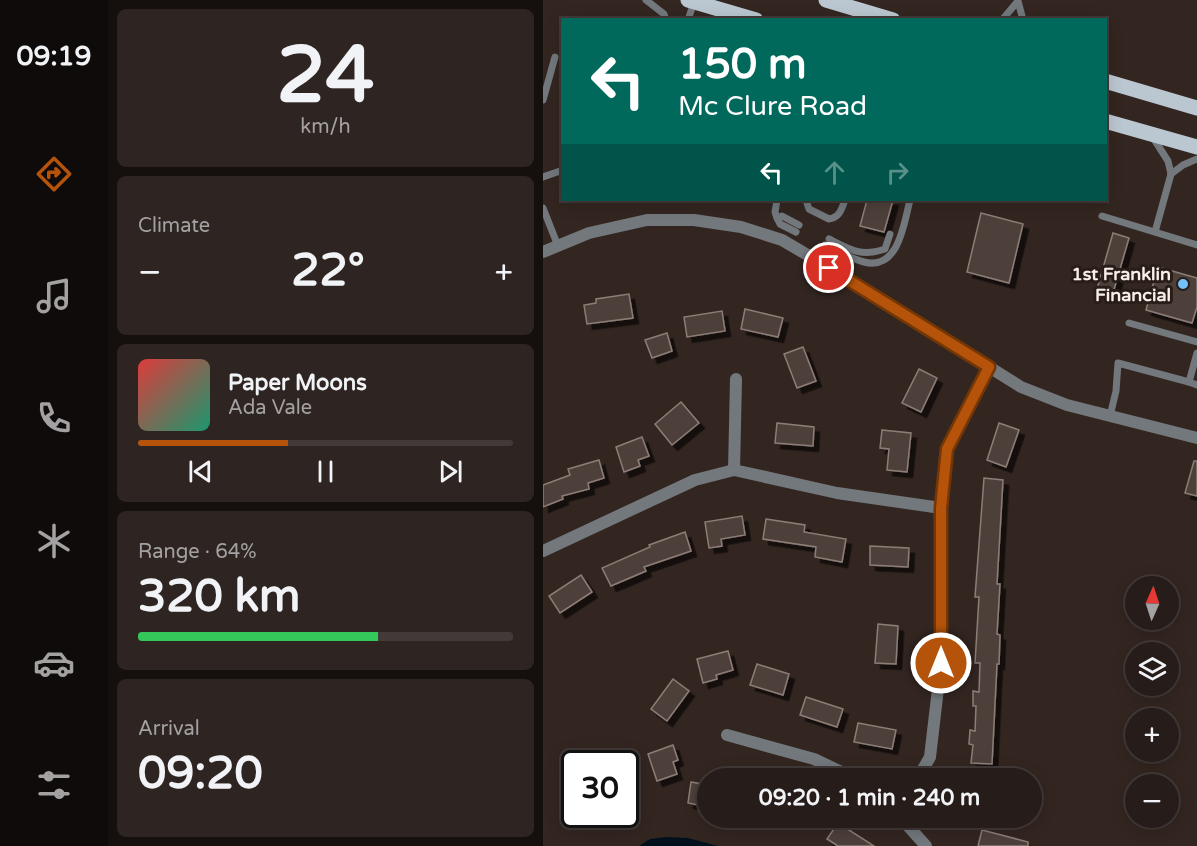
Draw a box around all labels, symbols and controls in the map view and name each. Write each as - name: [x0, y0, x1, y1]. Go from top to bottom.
- text: 24: [277, 29, 374, 123]
- text: 150 m: [678, 39, 807, 90]
- text: 09:19: [17, 40, 91, 73]
- icon: left: [579, 42, 657, 120]
- text: Mc Clure Road: [678, 90, 867, 123]
- text: km/h: [300, 115, 351, 139]
- icon: directions: [33, 153, 75, 195]
- icon: left: [755, 156, 788, 189]
- icon: ahead: [818, 156, 851, 189]
- icon: right: [881, 156, 914, 189]
- text: Climate: [138, 214, 210, 238]
- pin: [803, 242, 854, 293]
- text: 22°: [291, 244, 365, 298]
- icon: arrive: [812, 251, 845, 284]
- text: −: [138, 253, 162, 292]
- text: +: [494, 253, 513, 292]
- place label: 1st Franklin Financial: [1071, 263, 1171, 306]
- icon: music: [33, 275, 75, 317]
- marker: 1st Franklin Financial: [1176, 277, 1190, 291]
- text: Paper Moons: [228, 370, 367, 396]
- text: Ada Vale: [228, 396, 312, 420]
- icon: phone: [33, 397, 75, 439]
- icon: previous: [184, 455, 217, 488]
- icon: pause: [309, 455, 342, 488]
- icon: next: [434, 455, 467, 488]
- icon: climate: [33, 520, 75, 562]
- text: Range · 64%: [138, 540, 257, 564]
- text: 320 km: [138, 570, 300, 624]
- north arrow: [1125, 576, 1179, 630]
- map controls: [1125, 576, 1179, 828]
- position arrow: [909, 631, 973, 695]
- icon: car: [33, 642, 75, 684]
- button: layers: [1125, 642, 1179, 696]
- button: +: [1125, 708, 1179, 762]
- text: Arrival: [138, 717, 200, 741]
- text: 09:20: [138, 747, 263, 801]
- speed limit sign: 30: [561, 750, 639, 828]
- icon: filters: [33, 764, 75, 806]
- button: −: [1125, 774, 1179, 828]
- text: 09:20 · 1 min · 240 m: [759, 785, 980, 811]

